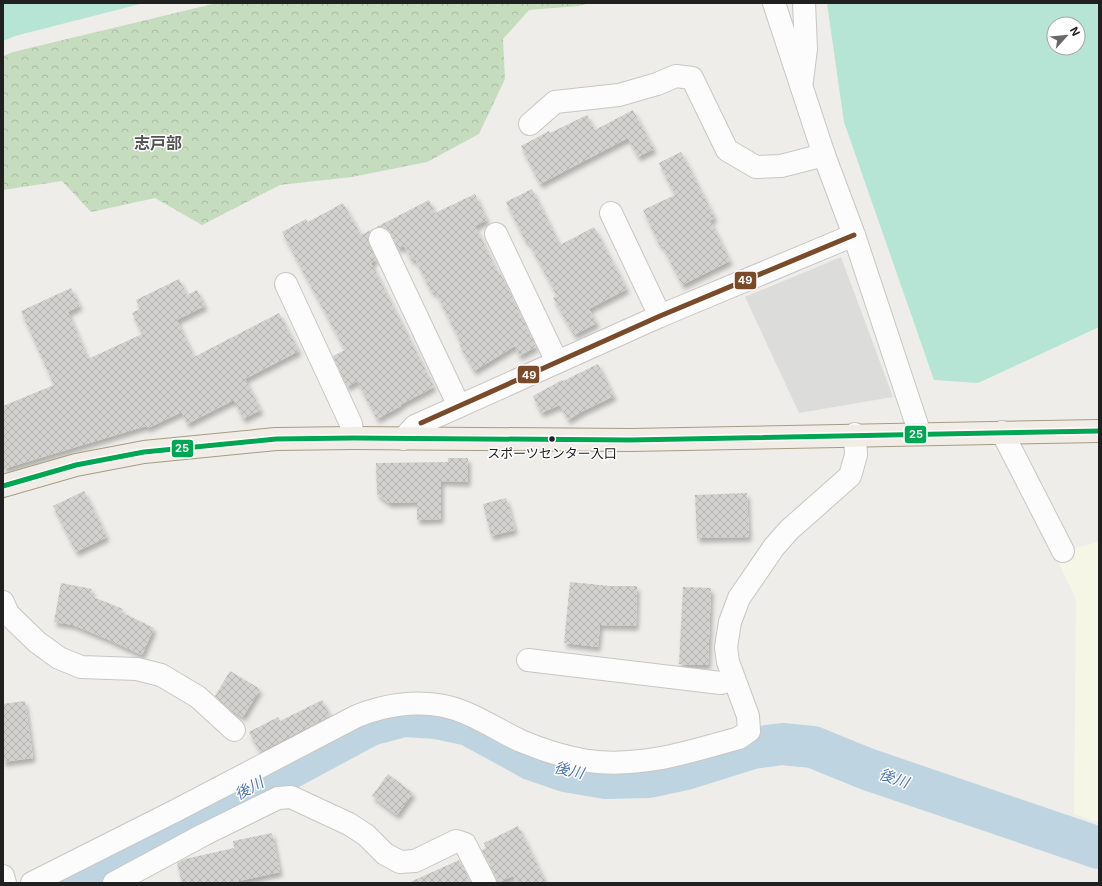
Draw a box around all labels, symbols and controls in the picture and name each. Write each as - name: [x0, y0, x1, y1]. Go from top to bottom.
- north arrow: [1046, 16, 1086, 56]
- text: N: [1067, 25, 1083, 38]
- district label: 志戸部: [134, 133, 182, 153]
- line badge: 49: [734, 271, 757, 290]
- text: 49: [738, 273, 752, 287]
- line badge: 49: [517, 365, 540, 384]
- text: 49: [522, 368, 536, 382]
- line badge: 25: [904, 425, 927, 444]
- text: 25: [909, 427, 923, 441]
- marker: スポーツセンター入口: [547, 434, 557, 444]
- line badge: 25: [171, 439, 194, 458]
- text: 25: [175, 441, 189, 455]
- place label: スポーツセンター入口: [487, 445, 617, 461]
- water label: 後川: [552, 757, 588, 783]
- water label: 後川: [877, 764, 913, 793]
- water label: 後川: [231, 772, 268, 803]

